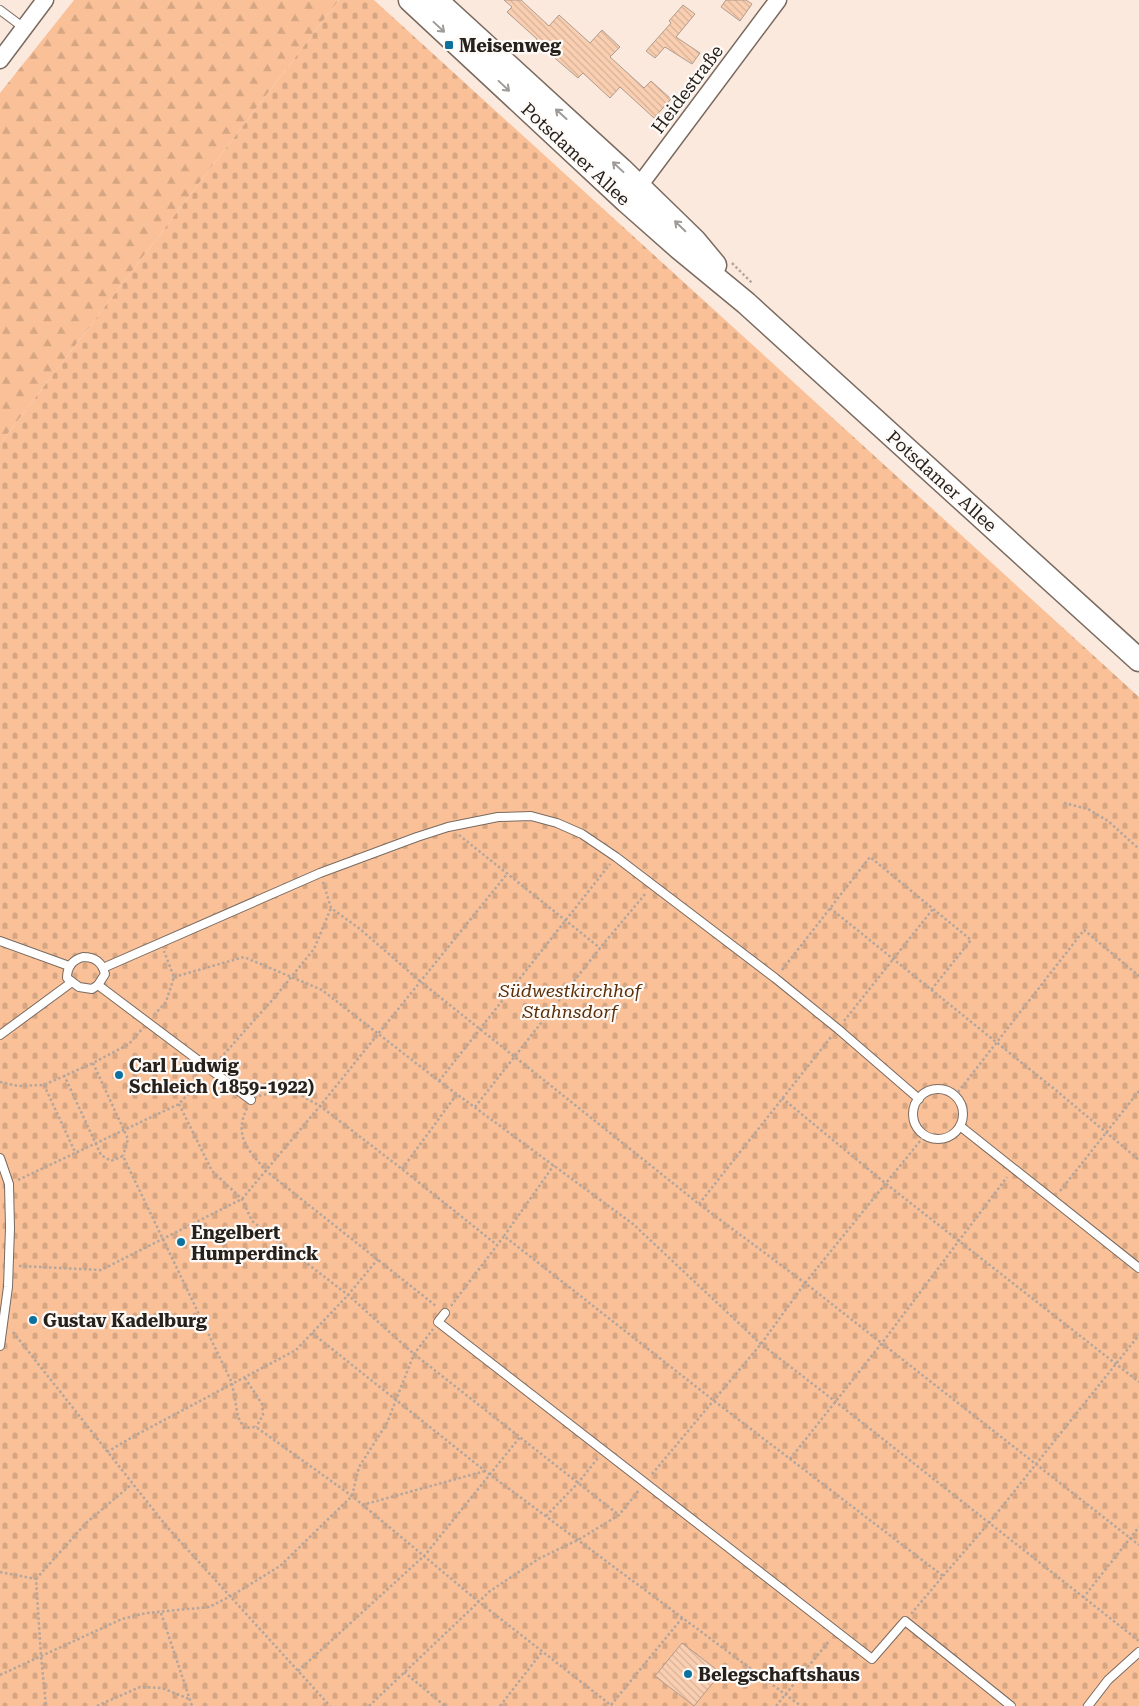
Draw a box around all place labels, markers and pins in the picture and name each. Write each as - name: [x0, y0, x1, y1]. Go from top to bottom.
- place label: Meisenweg: [459, 35, 562, 56]
- marker: Meisenweg: [443, 39, 455, 51]
- place label: Carl Ludwig Schleich (1859-1922): [129, 1055, 314, 1097]
- marker: Carl Ludwig Schleich (1859-1922): [113, 1069, 125, 1081]
- place label: Engelbert Humperdinck: [191, 1222, 319, 1264]
- marker: Engelbert Humperdinck: [175, 1236, 187, 1248]
- place label: Gustav Kadelburg: [43, 1310, 208, 1331]
- marker: Gustav Kadelburg: [27, 1314, 39, 1326]
- place label: Belegschaftshaus: [698, 1664, 860, 1685]
- marker: Belegschaftshaus: [682, 1668, 694, 1680]

